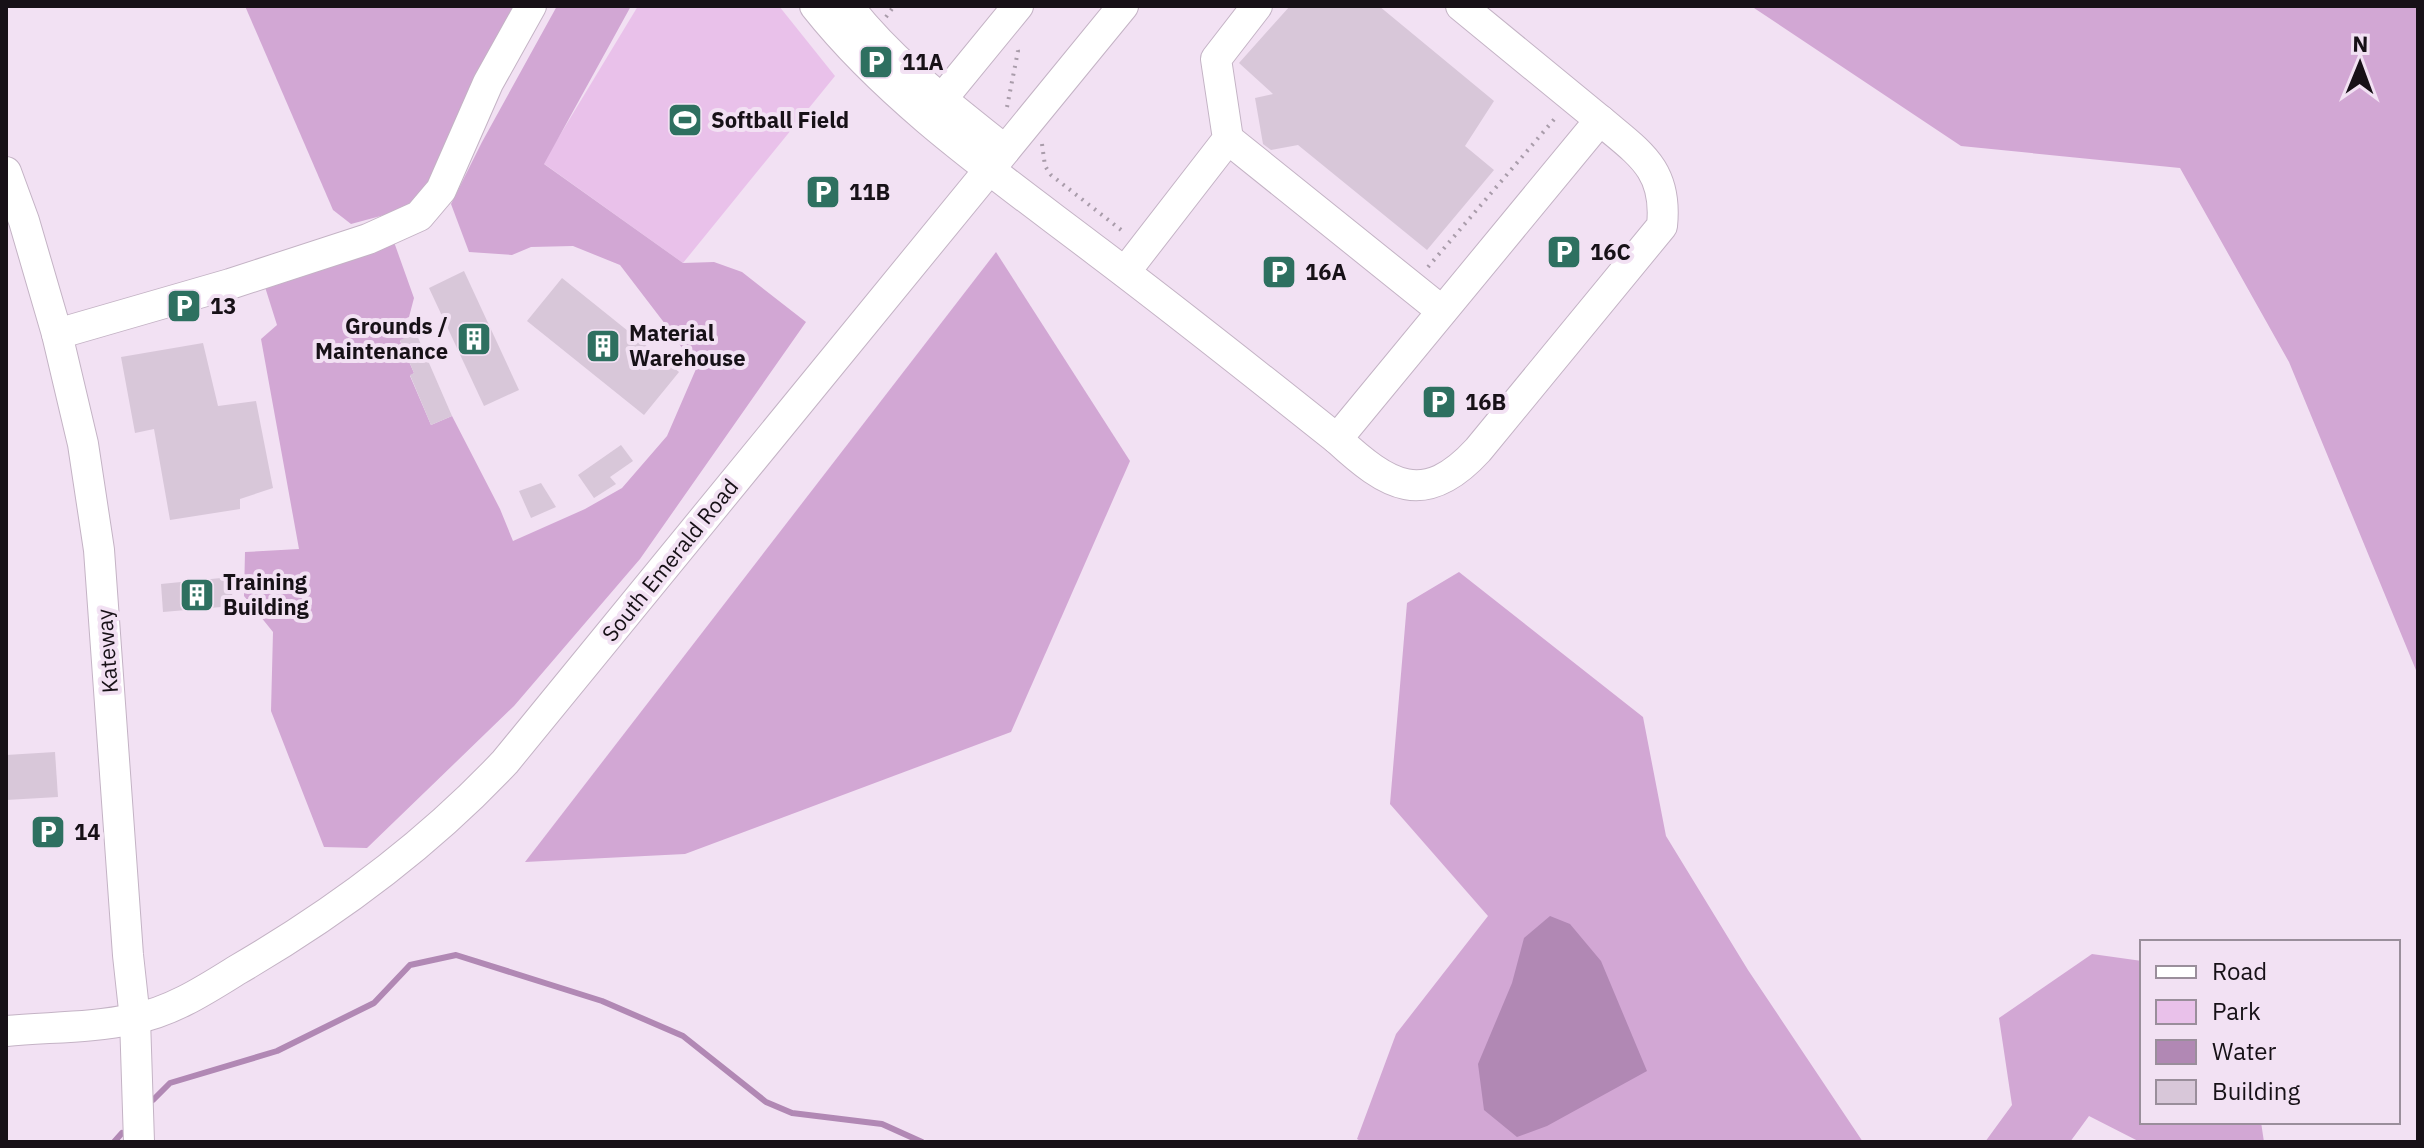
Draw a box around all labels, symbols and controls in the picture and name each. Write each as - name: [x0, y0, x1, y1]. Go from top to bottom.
- north arrow: [2320, 24, 2400, 104]
- text: N: [2352, 29, 2369, 58]
- parking icon: 11A: [857, 43, 895, 81]
- place label: 11A: [902, 47, 943, 76]
- sports icon: Softball Field: [666, 101, 704, 139]
- place label: Softball Field: [711, 105, 849, 134]
- parking icon: 11B: [804, 173, 842, 211]
- place label: 11B: [849, 177, 890, 206]
- parking icon: 16C: [1545, 233, 1583, 271]
- place label: 16C: [1590, 237, 1631, 266]
- parking icon: 16A: [1260, 253, 1298, 291]
- place label: 16A: [1305, 257, 1346, 286]
- parking icon: 13: [165, 287, 203, 325]
- place label: 13: [210, 291, 236, 320]
- place label: Grounds / Maintenance: [315, 311, 448, 365]
- place label: Material Warehouse: [629, 318, 746, 372]
- building icon: Grounds / Maintenance: [455, 320, 493, 358]
- building icon: Material Warehouse: [584, 327, 622, 365]
- parking icon: 16B: [1420, 383, 1458, 421]
- place label: 16B: [1465, 387, 1506, 416]
- street label: South Emerald Road: [595, 472, 744, 647]
- place label: Training Building: [223, 567, 310, 621]
- building icon: Training Building: [178, 576, 216, 614]
- street label: Kateway: [89, 608, 124, 694]
- parking icon: 14: [29, 813, 67, 851]
- place label: 14: [74, 817, 100, 846]
- legend: [2140, 940, 2400, 1124]
- text: Road: [2212, 955, 2267, 987]
- text: Park: [2212, 995, 2261, 1027]
- text: Water: [2212, 1035, 2276, 1067]
- text: Building: [2212, 1075, 2300, 1107]

